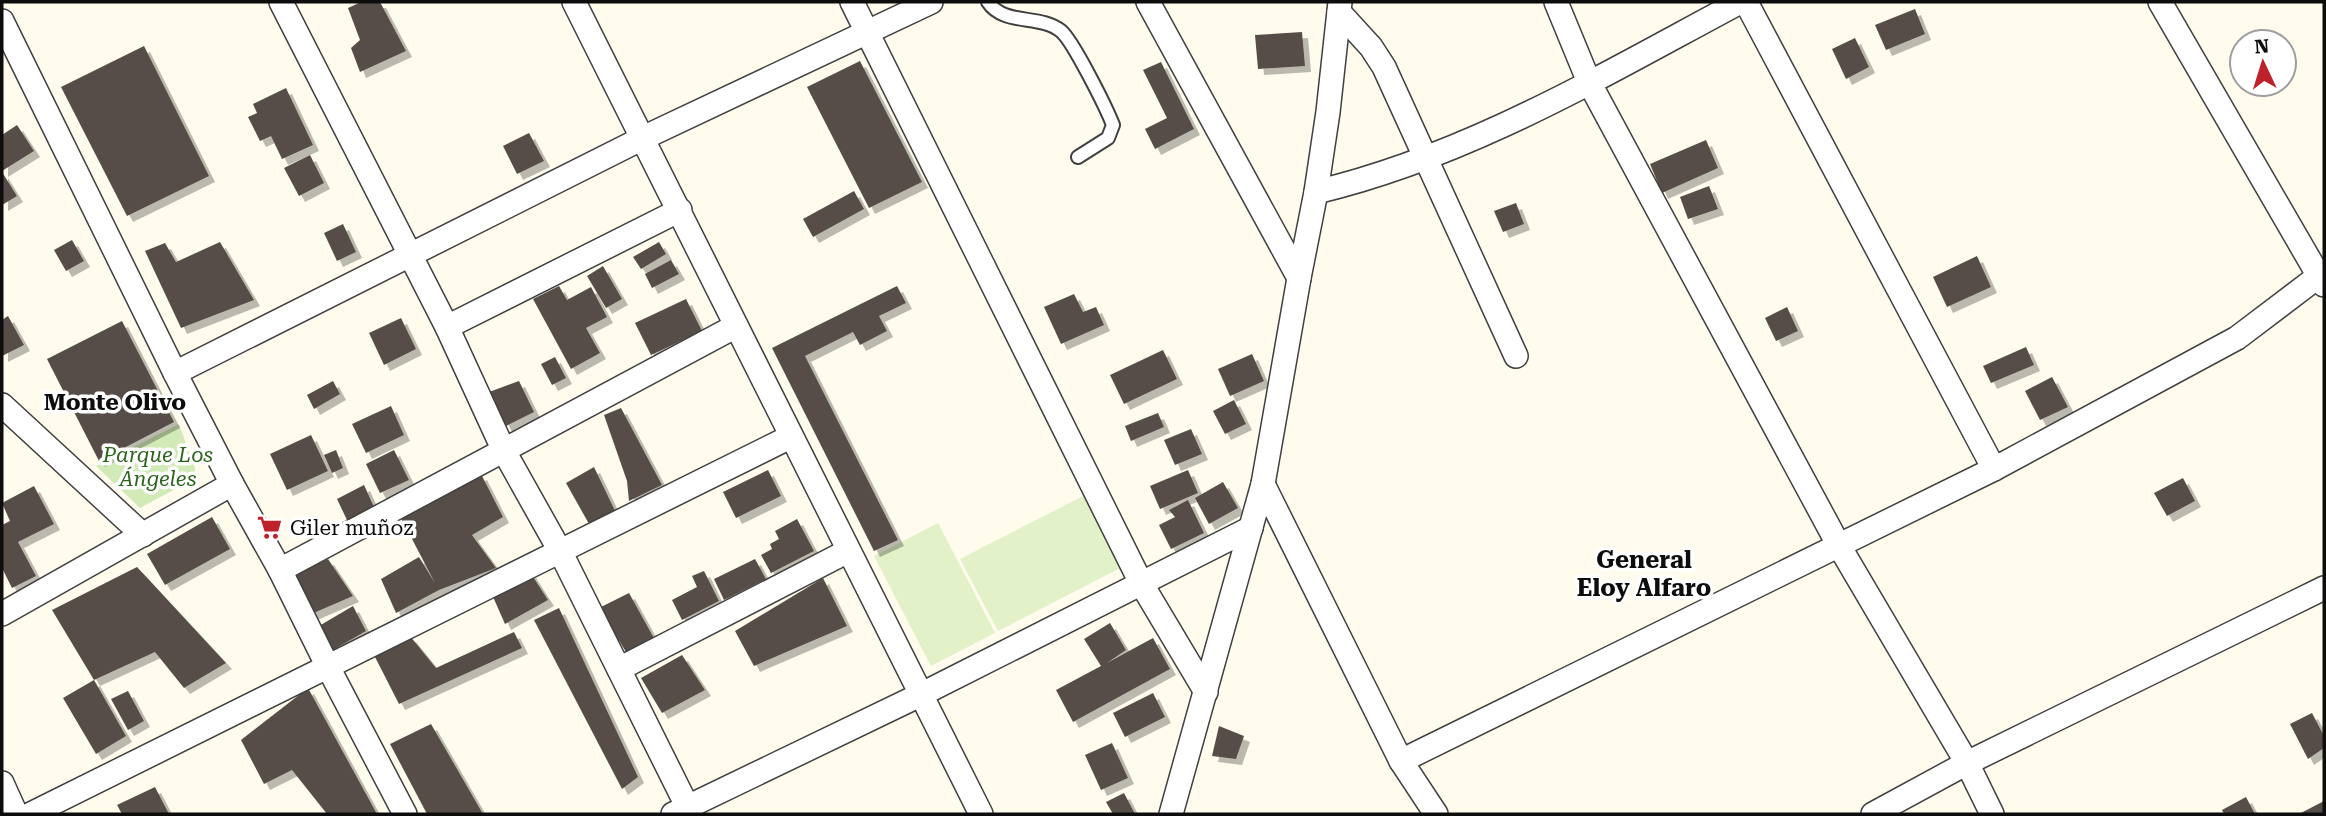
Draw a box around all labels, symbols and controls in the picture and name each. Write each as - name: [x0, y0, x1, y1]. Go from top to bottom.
- north arrow: [2228, 28, 2298, 98]
- text: N: [2254, 35, 2270, 59]
- district label: Monte Olivo: [44, 389, 186, 416]
- park label: Parque Los Ángeles: [102, 443, 213, 491]
- supermarket icon: Giler muñoz: [256, 514, 284, 542]
- place label: Giler muñoz: [290, 516, 413, 540]
- district label: General Eloy Alfaro: [1577, 546, 1711, 602]

